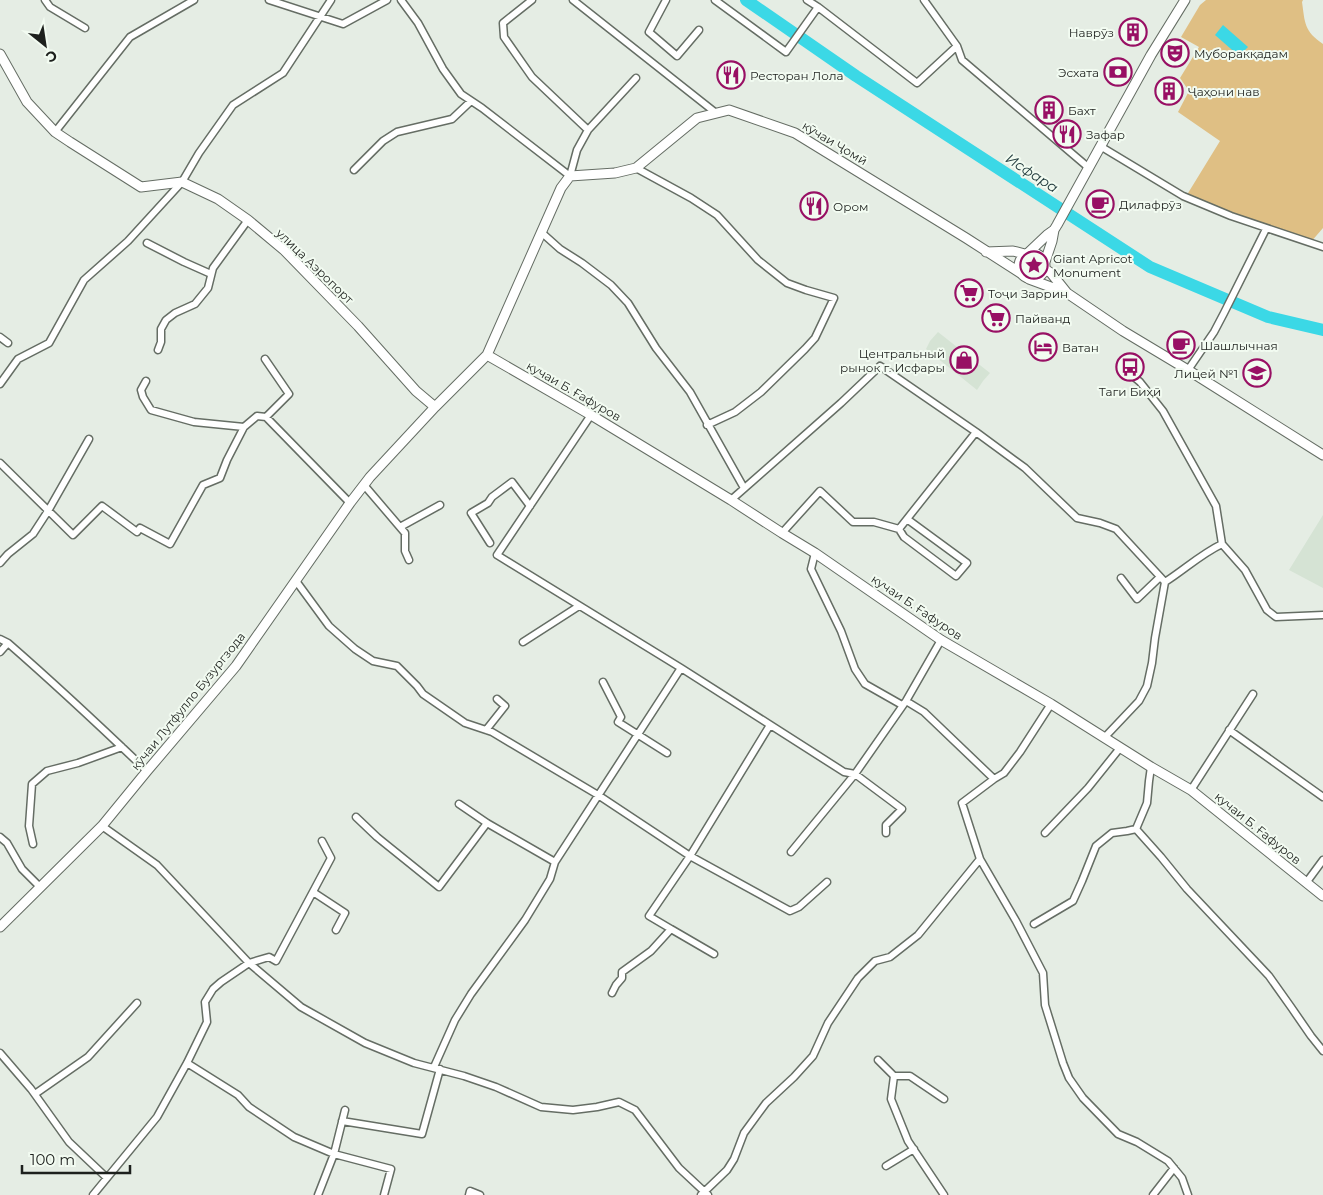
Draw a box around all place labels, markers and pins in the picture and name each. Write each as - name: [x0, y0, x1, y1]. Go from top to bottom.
- building icon: Наврӯз: [1118, 17, 1148, 47]
- place label: Наврӯз: [1069, 25, 1114, 40]
- theatre icon: Муборакқадам: [1160, 38, 1190, 68]
- place label: Муборакқадам: [1194, 46, 1288, 61]
- bank icon: Эсхата: [1103, 57, 1133, 87]
- restaurant icon: Ресторан Лола: [716, 60, 746, 90]
- place label: Эсхата: [1058, 65, 1099, 80]
- place label: Ресторан Лола: [750, 68, 843, 83]
- building icon: Ҷаҳони нав: [1154, 76, 1184, 106]
- place label: Ҷаҳони нав: [1188, 84, 1260, 99]
- building icon: Бахт: [1034, 95, 1064, 125]
- place label: Бахт: [1068, 103, 1096, 118]
- restaurant icon: Зафар: [1052, 119, 1082, 149]
- place label: Зафар: [1086, 127, 1125, 142]
- cafe icon: Дилафрӯз: [1085, 189, 1115, 219]
- restaurant icon: Ором: [799, 191, 829, 221]
- place label: Дилафрӯз: [1119, 197, 1182, 212]
- place label: Ором: [833, 199, 869, 214]
- place icon: Giant Apricot Monument: [1019, 250, 1049, 280]
- place label: Giant Apricot Monument: [1053, 251, 1133, 280]
- supermarket icon: Тоҷи Заррин: [954, 278, 984, 308]
- place label: Тоҷи Заррин: [988, 286, 1068, 301]
- supermarket icon: Пайванд: [981, 303, 1011, 333]
- place label: Пайванд: [1015, 311, 1071, 326]
- cafe icon: Шашлычная: [1166, 330, 1196, 360]
- hotel icon: Ватан: [1028, 332, 1058, 362]
- place label: Шашлычная: [1200, 338, 1278, 353]
- place label: Ватан: [1062, 340, 1099, 355]
- shop icon: Центральный рынок г. Исфары: [949, 345, 979, 375]
- place label: Центральный рынок г. Исфары: [840, 346, 945, 375]
- bus stop icon: Таги Биҳӣ: [1115, 352, 1145, 382]
- school or university icon: Лицей №1: [1242, 358, 1272, 388]
- place label: Лицей №1: [1174, 366, 1238, 381]
- place label: Таги Биҳӣ: [1099, 384, 1161, 399]

